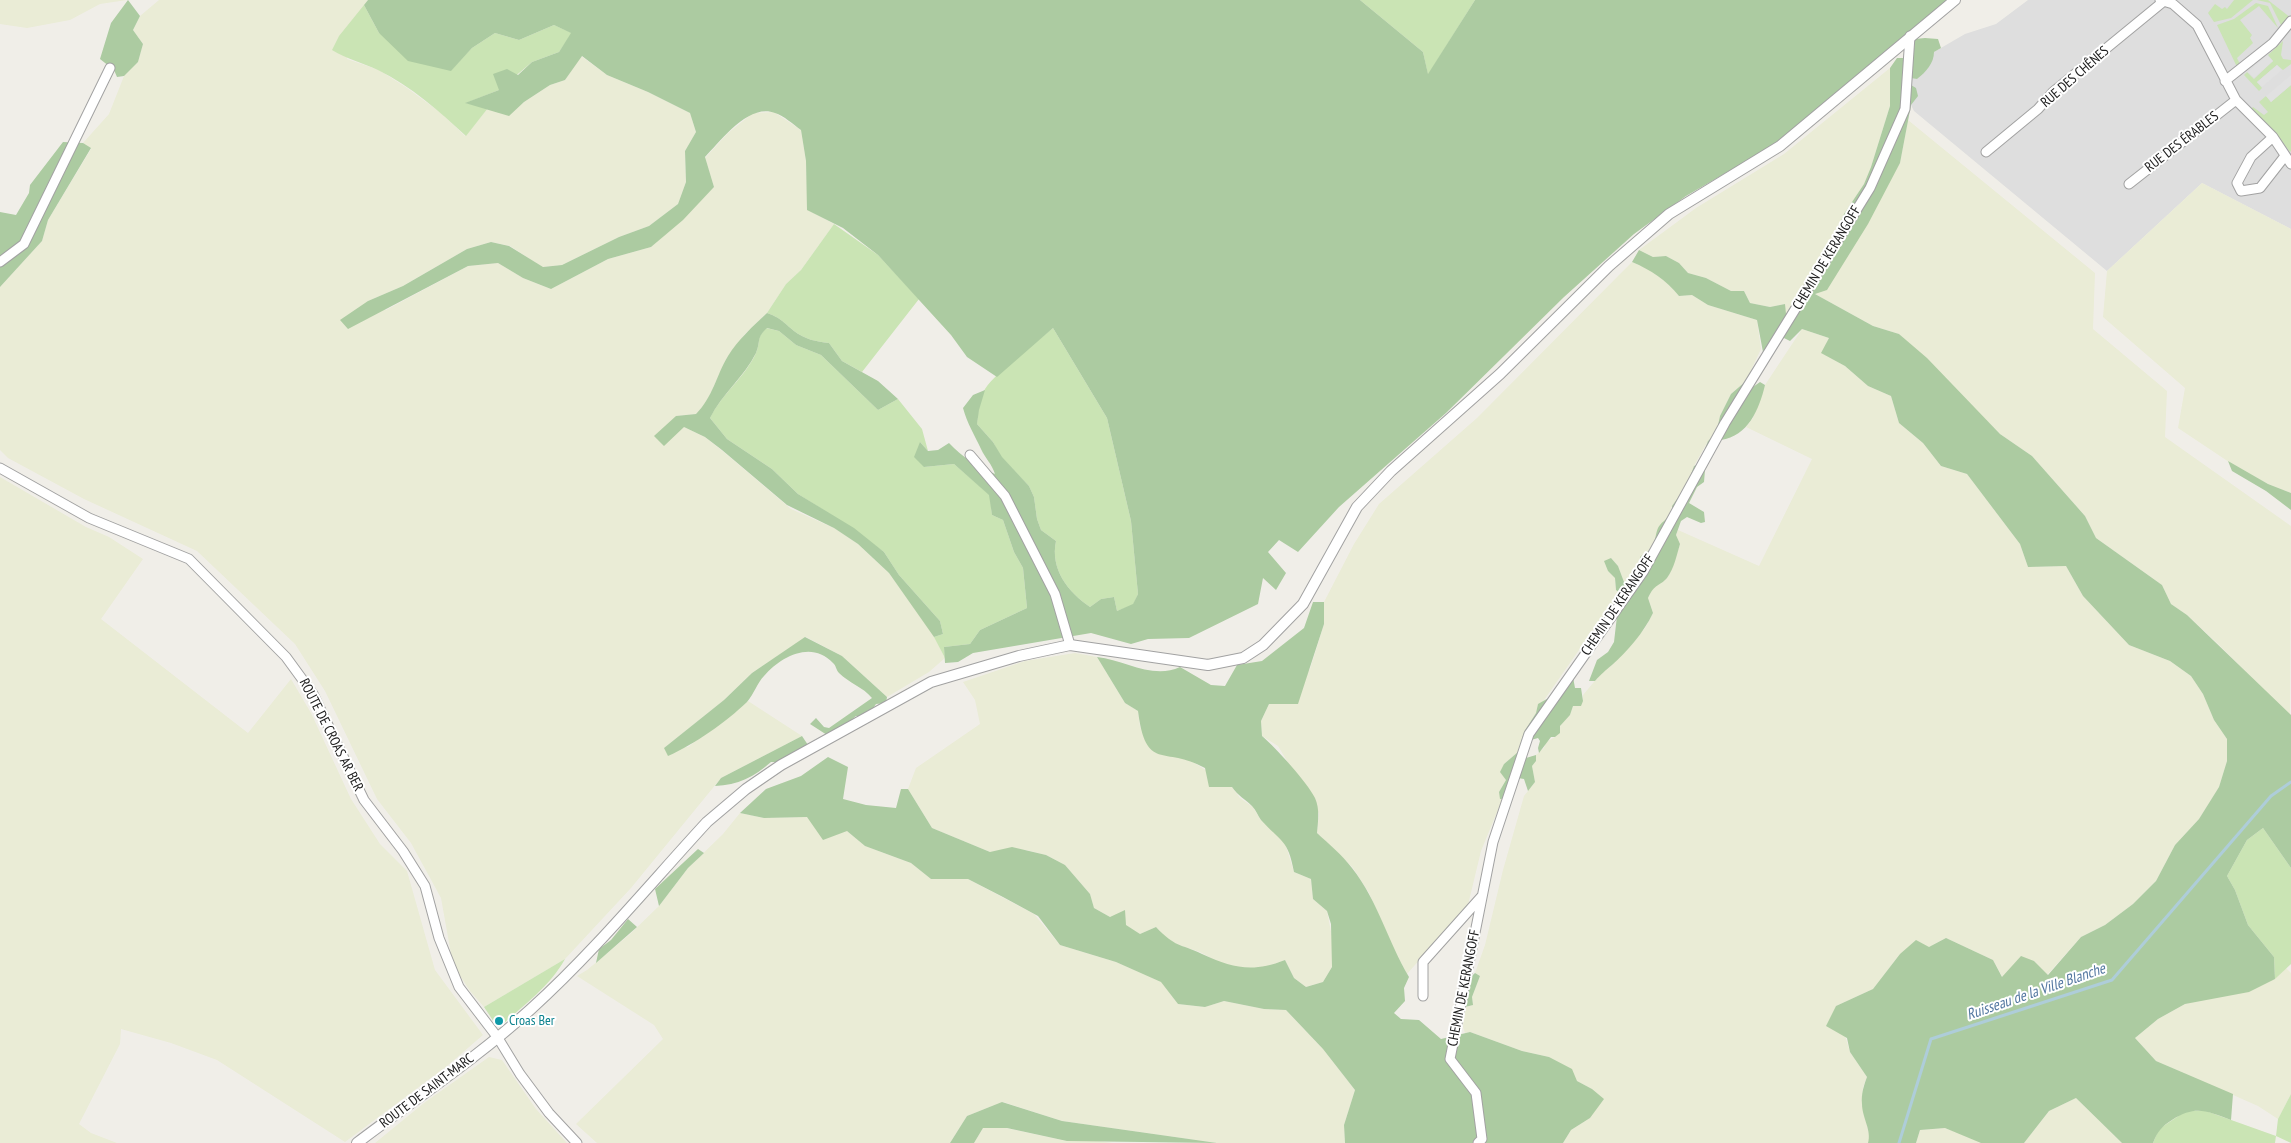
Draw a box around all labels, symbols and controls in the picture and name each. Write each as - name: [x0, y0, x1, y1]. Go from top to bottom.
- street label: RUE DES CHÊNES: [2038, 43, 2112, 111]
- street label: RUE DES ÉRABLES: [2142, 108, 2222, 176]
- street label: CHEMIN DE KERANGOFF: [1789, 203, 1865, 313]
- street label: CHEMIN DE KERANGOFF: [1578, 551, 1658, 659]
- street label: ROUTE DE CROAS AR BER: [295, 676, 367, 794]
- street label: CHEMIN DE KERANGOFF: [1444, 928, 1484, 1048]
- water label: Ruisseau de la Ville Blanche: [1964, 960, 2108, 1024]
- place label: Croas Ber: [509, 1013, 555, 1029]
- marker: Croas Ber: [493, 1015, 505, 1027]
- street label: ROUTE DE SAINT-MARC: [377, 1050, 477, 1132]

